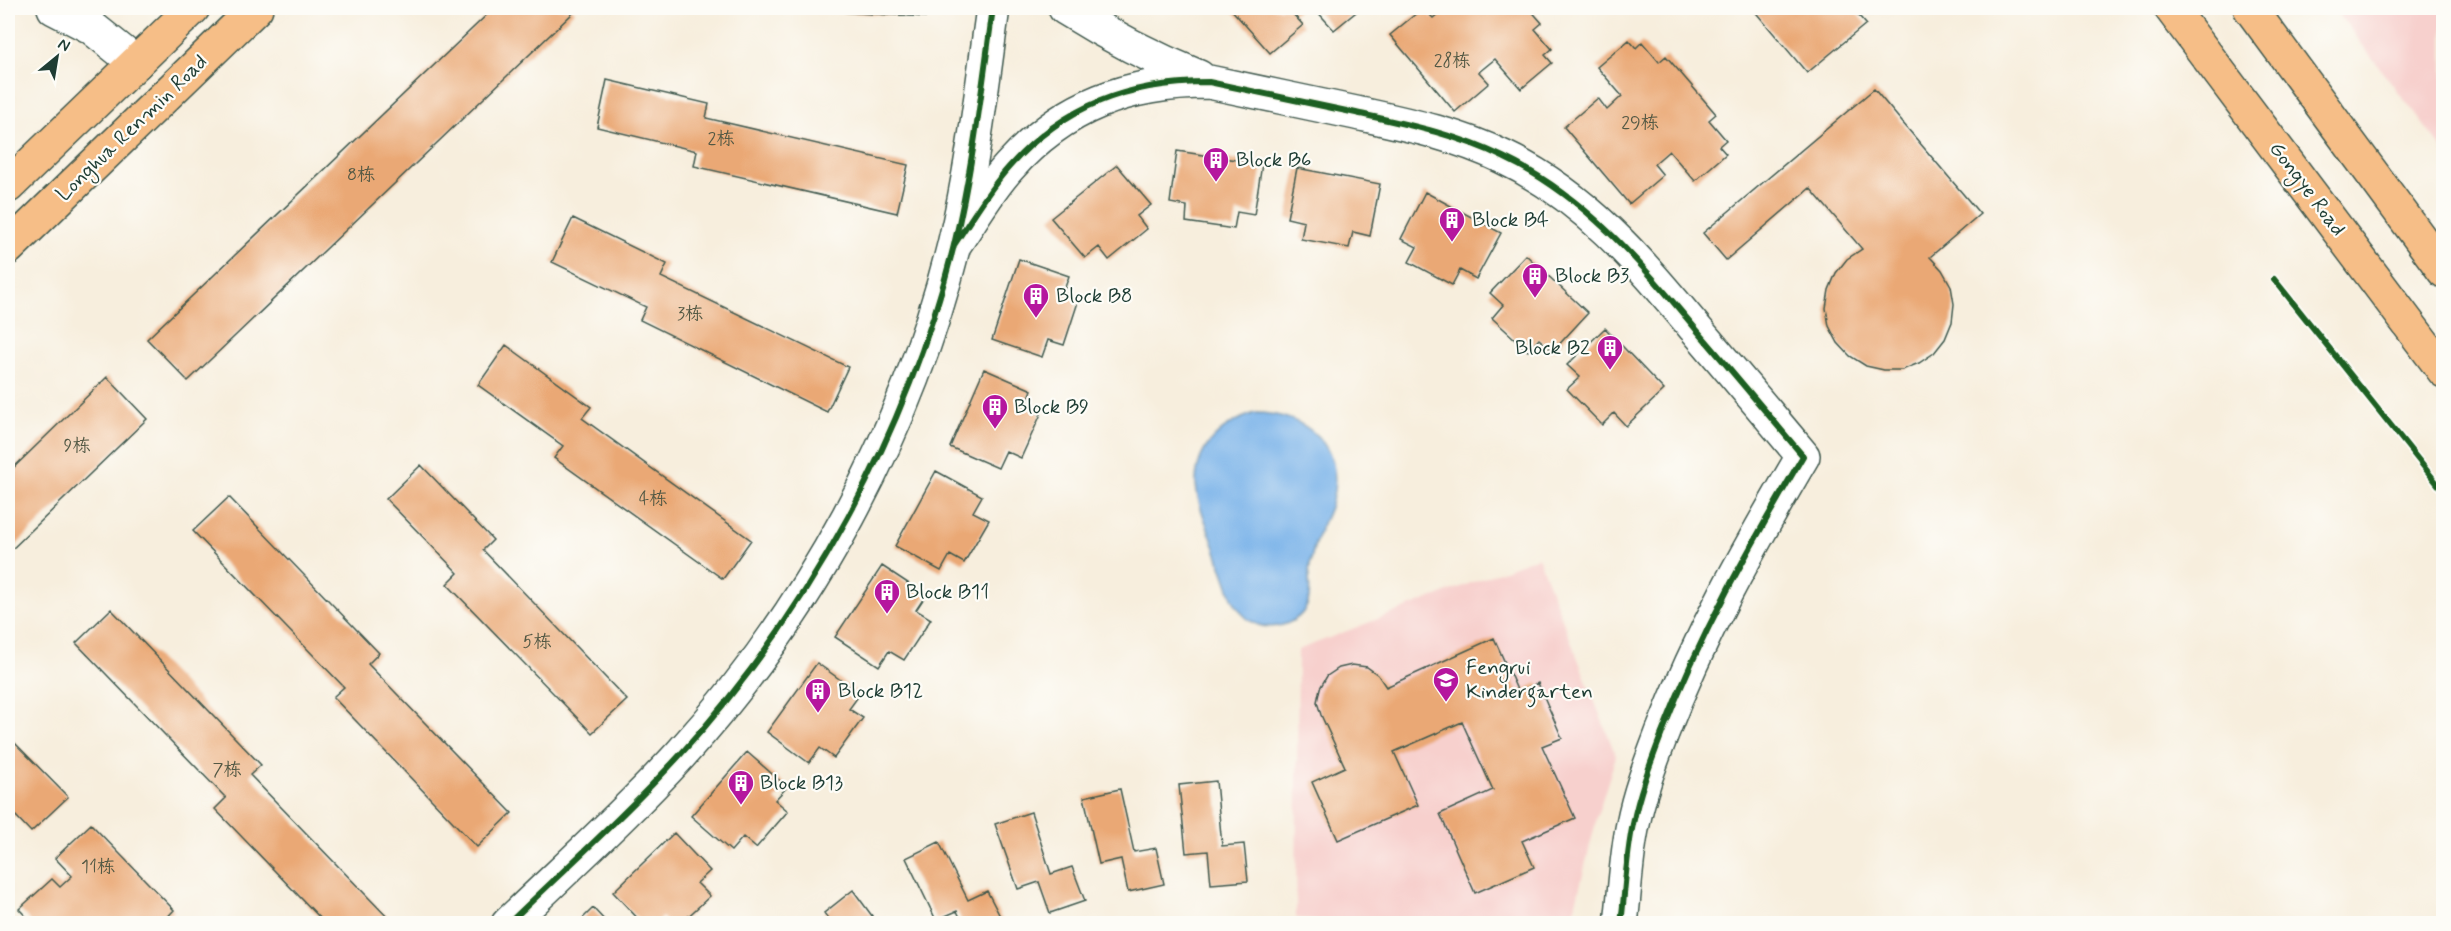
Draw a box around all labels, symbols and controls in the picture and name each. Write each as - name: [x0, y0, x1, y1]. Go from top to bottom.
- north arrow: [27, 27, 87, 87]
- text: N: [54, 34, 74, 57]
- street label: Longhua Renmin Road: [50, 48, 214, 208]
- house number: 28栋: [1434, 49, 1470, 73]
- house number: 29栋: [1621, 111, 1659, 135]
- house number: 2栋: [708, 127, 734, 151]
- street label: Gongye Road: [2261, 136, 2352, 243]
- building icon: Block B6: [1201, 145, 1231, 183]
- place label: Block B6: [1236, 146, 1312, 174]
- house number: 8栋: [347, 163, 375, 187]
- building icon: Block B4: [1437, 205, 1467, 243]
- place label: Block B4: [1472, 206, 1549, 234]
- building icon: Block B3: [1520, 261, 1550, 299]
- place label: Block B3: [1555, 262, 1630, 290]
- building icon: Block B8: [1021, 281, 1051, 319]
- place label: Block B8: [1056, 282, 1133, 310]
- house number: 3栋: [677, 302, 703, 326]
- building icon: Block B2: [1595, 333, 1625, 371]
- place label: Block B2: [1515, 334, 1590, 362]
- building icon: Block B9: [980, 392, 1010, 430]
- place label: Block B9: [1014, 393, 1089, 421]
- house number: 9栋: [64, 434, 90, 458]
- house number: 4栋: [639, 487, 667, 511]
- building icon: Block B11: [872, 577, 902, 615]
- place label: Block B11: [906, 578, 989, 606]
- house number: 5栋: [523, 630, 551, 654]
- place label: Fengrui Kindergarten: [1466, 654, 1593, 708]
- school or university icon: Fengrui Kindergarten: [1431, 665, 1461, 703]
- building icon: Block B12: [803, 676, 833, 714]
- place label: Block B12: [838, 677, 923, 705]
- house number: 7栋: [213, 758, 241, 782]
- building icon: Block B13: [726, 768, 756, 806]
- place label: Block B13: [760, 769, 843, 797]
- house number: 11栋: [81, 855, 115, 879]

